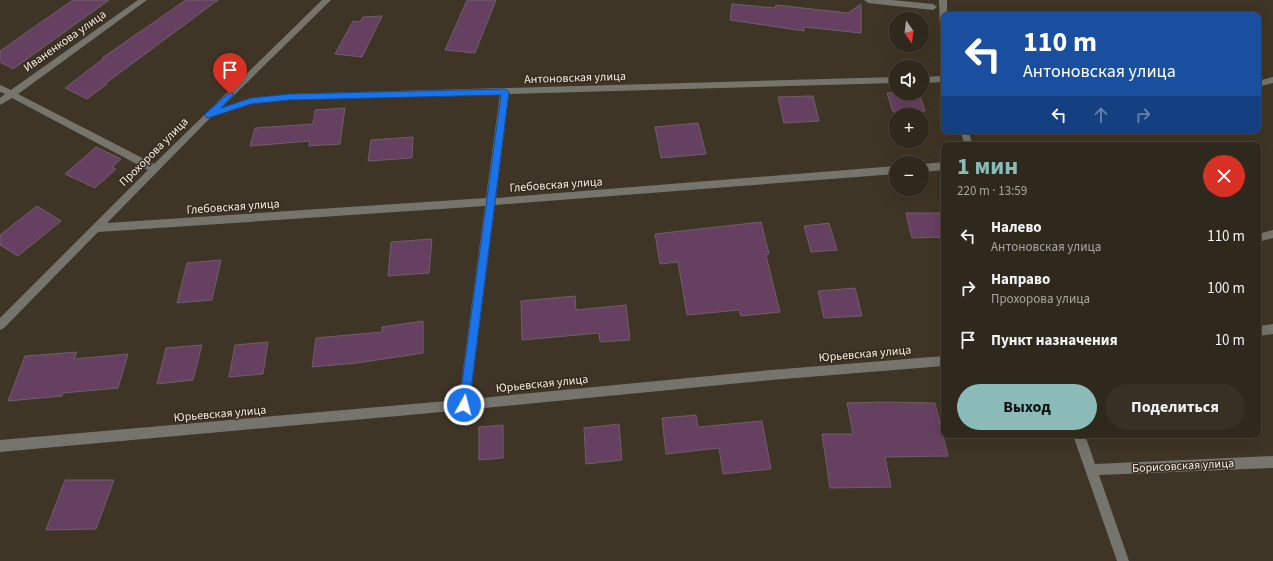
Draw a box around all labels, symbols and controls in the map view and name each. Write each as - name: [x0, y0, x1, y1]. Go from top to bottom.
- street label: Иваненкова улица: [20, 6, 110, 76]
- north arrow: [889, 12, 929, 52]
- map controls: [889, 12, 929, 196]
- text: 110 m: [1023, 22, 1097, 62]
- icon: left: [957, 28, 1009, 80]
- pin: [213, 53, 247, 94]
- icon: arrive: [219, 59, 241, 81]
- text: Антоновская улица: [1023, 59, 1176, 84]
- button: sound: [889, 60, 929, 100]
- street label: Антоновская улица: [524, 68, 626, 88]
- icon: left: [1048, 104, 1070, 126]
- icon: ahead: [1090, 104, 1112, 126]
- icon: right: [1132, 104, 1154, 126]
- button: +: [889, 108, 929, 148]
- street label: Прохорова улица: [116, 114, 192, 190]
- text: 1 мин: [957, 149, 1018, 184]
- button: close: [1203, 155, 1245, 197]
- button: −: [889, 156, 929, 196]
- street label: Глебовская улица: [509, 173, 603, 197]
- text: 220 m · 13:59: [957, 182, 1027, 200]
- street label: Глебовская улица: [186, 195, 280, 219]
- text: Налево: [991, 217, 1042, 238]
- icon: left: [957, 225, 979, 247]
- text: 110 m: [1207, 226, 1245, 247]
- text: Антоновская улица: [991, 238, 1101, 256]
- text: Направо: [991, 269, 1050, 290]
- icon: right: [957, 277, 979, 299]
- text: 100 m: [1207, 278, 1245, 299]
- text: Прохорова улица: [991, 290, 1090, 308]
- icon: arrive: [957, 329, 979, 351]
- text: Пункт назначения: [991, 330, 1118, 351]
- text: 10 m: [1215, 330, 1245, 351]
- street label: Юрьевская улица: [818, 341, 912, 367]
- street label: Юрьевская улица: [495, 371, 589, 397]
- position arrow: [443, 384, 485, 426]
- button: Выход: [957, 384, 1097, 430]
- button: Поделиться: [1105, 384, 1245, 430]
- street label: Юрьевская улица: [173, 401, 267, 427]
- street label: Борисовская улица: [1132, 455, 1234, 477]

